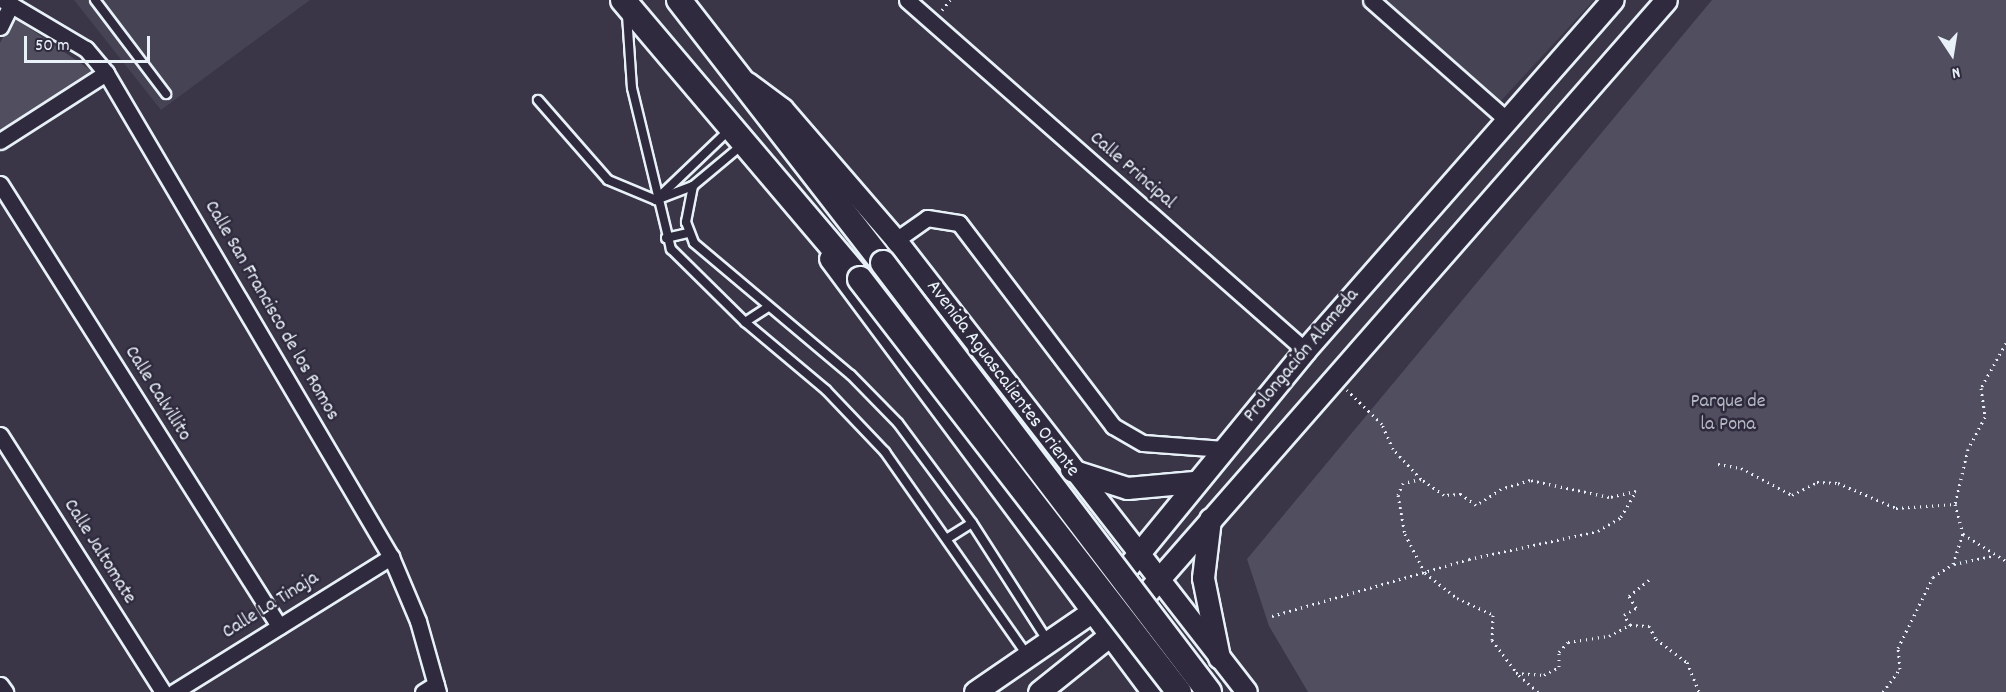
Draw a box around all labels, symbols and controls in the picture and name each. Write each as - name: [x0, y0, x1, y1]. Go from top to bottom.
- scale bar: [27, 24, 153, 62]
- north arrow: [1922, 24, 1982, 84]
- text: 50 m: [35, 34, 70, 59]
- text: N: [1950, 60, 1962, 84]
- street label: Calle Principal: [1084, 127, 1180, 215]
- street label: Calle San Francisco de los Romos: [198, 197, 344, 425]
- street label: Avenida Aguascalientes Oriente: [920, 276, 1084, 482]
- street label: Prolongación Alameda: [1239, 284, 1365, 428]
- street label: Calle Calvillito: [118, 342, 196, 446]
- park label: Parque de la Pona: [1691, 391, 1765, 438]
- street label: Calle Jaltomate: [57, 495, 141, 609]
- street label: Calle La Tinaja: [218, 567, 324, 645]

